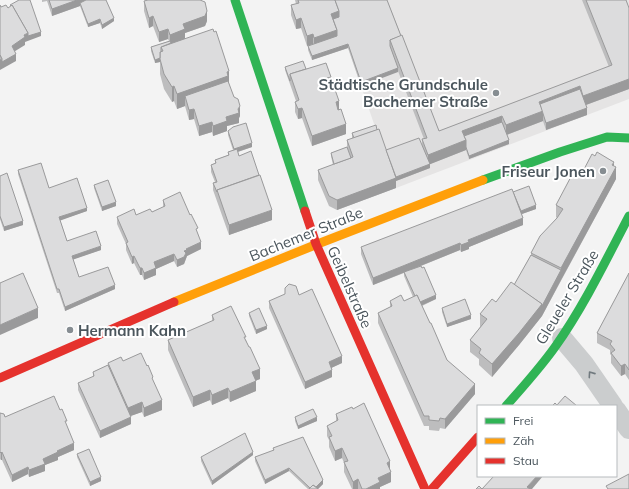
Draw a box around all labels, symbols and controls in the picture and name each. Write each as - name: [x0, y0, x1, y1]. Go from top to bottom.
- place label: Städtische Grundschule Bachemer Straße: [319, 75, 488, 111]
- marker: Städtische Grundschule Bachemer Straße: [491, 88, 501, 98]
- place label: Friseur Jonen: [501, 162, 595, 181]
- marker: Friseur Jonen: [598, 166, 608, 176]
- street label: Bachemer Straße: [246, 203, 366, 265]
- street label: Geibelstraße: [323, 243, 377, 331]
- street label: Gleueler Straße: [531, 246, 603, 348]
- place label: Hermann Kahn: [78, 321, 186, 340]
- marker: Hermann Kahn: [65, 325, 75, 335]
- one-way arrow: [588, 371, 596, 378]
- legend: [477, 405, 617, 477]
- text: Frei: [513, 413, 533, 428]
- text: Zäh: [513, 433, 534, 448]
- text: Stau: [513, 453, 539, 468]

